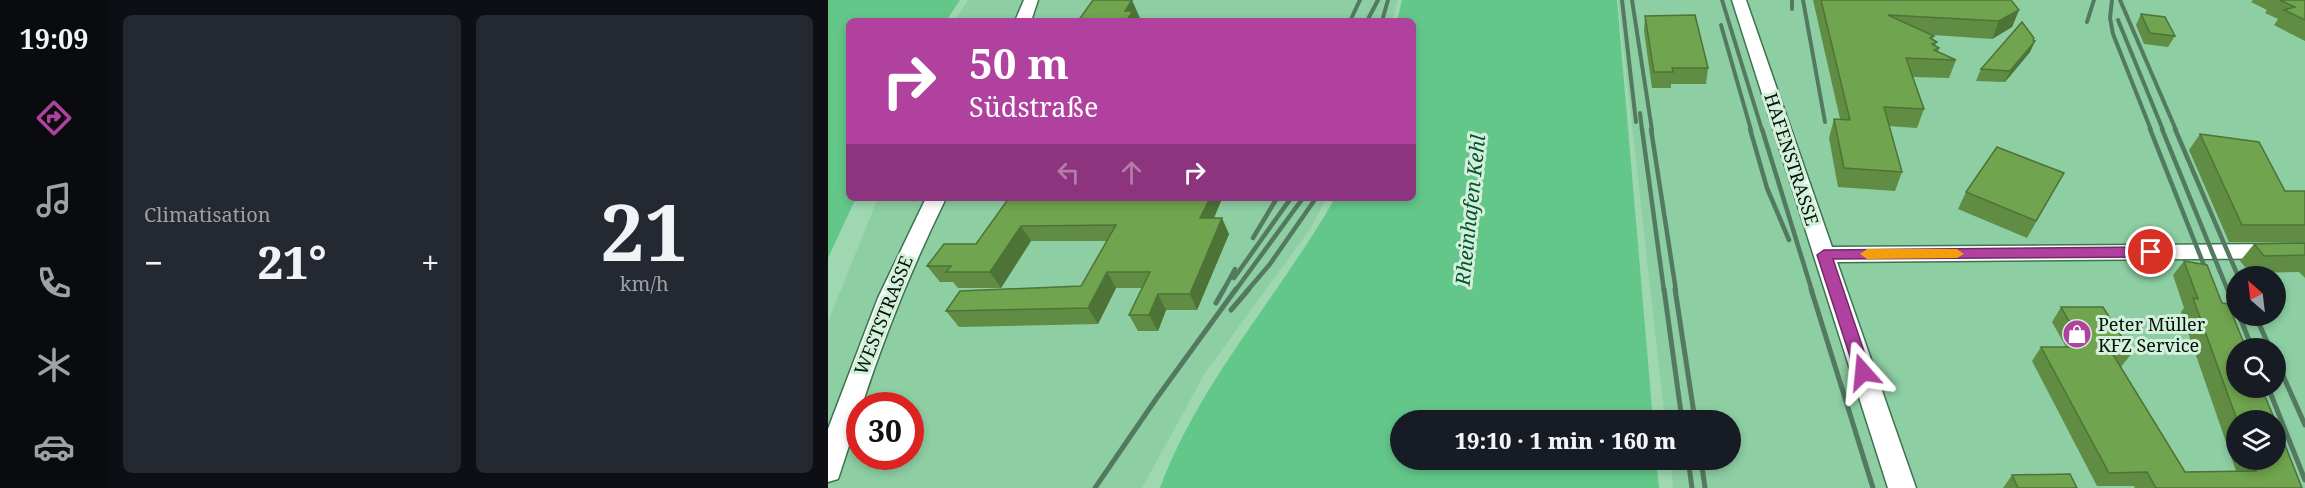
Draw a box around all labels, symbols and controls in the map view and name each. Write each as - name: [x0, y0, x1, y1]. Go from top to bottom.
- text: 19:09: [19, 20, 89, 57]
- text: 50 m: [969, 34, 1069, 91]
- icon: right: [870, 42, 948, 120]
- text: Südstraße: [969, 88, 1098, 125]
- street label: HAFENSTRASSE: [1759, 90, 1825, 228]
- icon: directions: [33, 97, 75, 139]
- water label: Rheinhafen Kehl: [1449, 133, 1491, 288]
- icon: left: [1052, 156, 1085, 189]
- icon: ahead: [1115, 156, 1148, 189]
- icon: right: [1178, 156, 1211, 189]
- text: 21: [600, 178, 688, 284]
- icon: music: [33, 179, 75, 221]
- text: Climatisation: [144, 201, 271, 228]
- pin: [2125, 226, 2176, 277]
- text: 21°: [258, 231, 327, 292]
- icon: arrive: [2134, 235, 2167, 268]
- text: −: [144, 240, 163, 285]
- text: +: [421, 240, 440, 285]
- street label: WESTSTRASSE: [848, 252, 918, 378]
- icon: phone: [33, 262, 75, 304]
- north arrow: [2226, 266, 2286, 326]
- map controls: [2226, 266, 2286, 470]
- text: km/h: [620, 270, 669, 297]
- place label: Peter Müller KFZ Service: [2098, 312, 2206, 357]
- shop icon: Peter Müller KFZ Service: [2061, 318, 2093, 350]
- button: search: [2226, 338, 2286, 398]
- position arrow: [1831, 340, 1895, 404]
- icon: climate: [33, 344, 75, 386]
- speed limit sign: 30: [846, 392, 924, 470]
- button: layers: [2226, 410, 2286, 470]
- text: 19:10 · 1 min · 160 m: [1455, 425, 1676, 455]
- icon: car: [33, 426, 75, 468]

